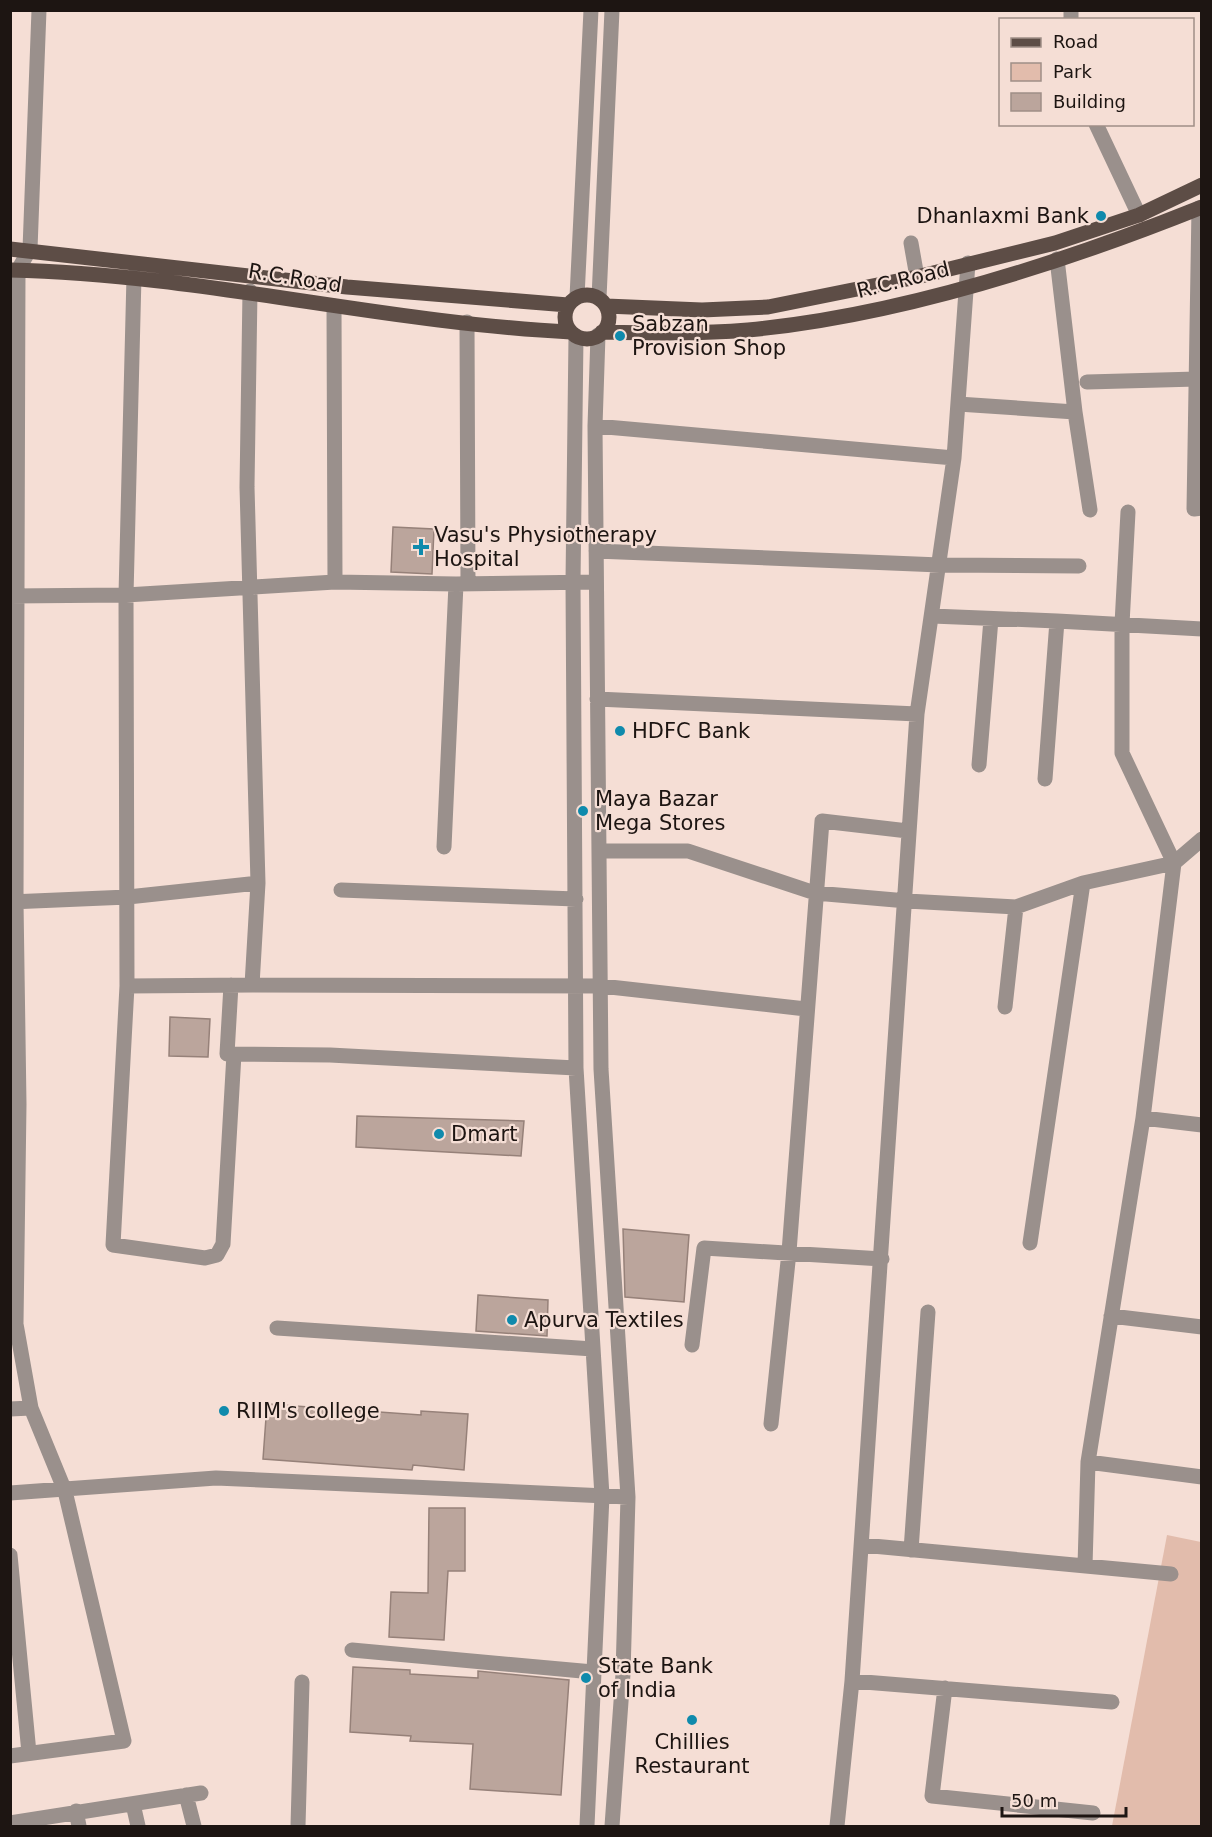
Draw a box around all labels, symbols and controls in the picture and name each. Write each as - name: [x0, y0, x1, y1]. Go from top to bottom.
- legend: [999, 18, 1194, 126]
- text: Road: [1053, 31, 1098, 52]
- text: Park: [1053, 61, 1092, 82]
- text: Building: [1053, 91, 1126, 112]
- place label: Dhanlaxmi Bank: [916, 204, 1090, 228]
- marker: Dhanlaxmi Bank: [1094, 209, 1108, 223]
- street label: R.C.Road: [854, 257, 952, 303]
- street label: R.C.Road: [246, 259, 344, 297]
- place label: Sabzan Provision Shop: [632, 312, 786, 360]
- marker: Sabzan Provision Shop: [613, 329, 627, 343]
- place label: Vasu's Physiotherapy Hospital: [434, 523, 657, 571]
- marker: Vasu's Physiotherapy Hospital: [412, 538, 430, 556]
- place label: HDFC Bank: [632, 719, 751, 743]
- marker: HDFC Bank: [613, 724, 627, 738]
- place label: Maya Bazar Mega Stores: [595, 787, 725, 835]
- marker: Maya Bazar Mega Stores: [576, 804, 590, 818]
- place label: Dmart: [451, 1122, 517, 1146]
- marker: Dmart: [432, 1127, 446, 1141]
- place label: Apurva Textiles: [524, 1308, 684, 1332]
- marker: Apurva Textiles: [505, 1313, 519, 1327]
- place label: RIIM's college: [236, 1399, 380, 1423]
- marker: RIIM's college: [217, 1404, 231, 1418]
- place label: State Bank of India: [598, 1654, 714, 1702]
- marker: State Bank of India: [579, 1671, 593, 1685]
- marker: Chillies Restaurant: [685, 1713, 699, 1727]
- place label: Chillies Restaurant: [635, 1730, 749, 1778]
- scale bar: [1002, 1780, 1126, 1818]
- text: 50 m: [1011, 1790, 1057, 1811]

